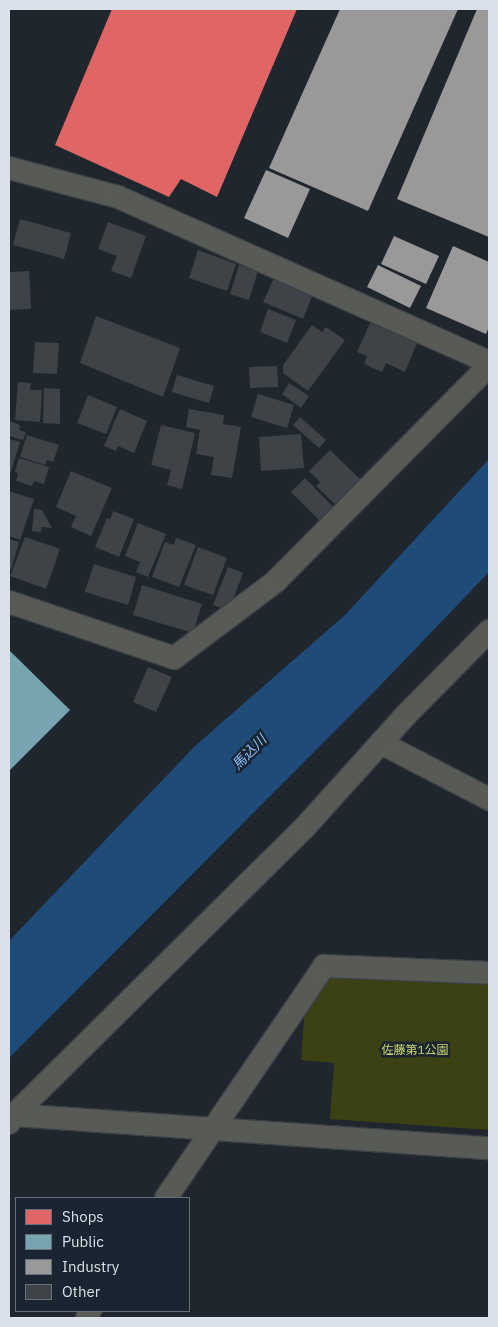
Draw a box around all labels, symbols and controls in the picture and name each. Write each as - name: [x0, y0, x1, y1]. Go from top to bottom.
- water label: 馬込川: [228, 731, 270, 773]
- park label: 佐藤第1公園: [381, 1043, 449, 1057]
- legend: [15, 1197, 190, 1312]
- text: Shops: [62, 1207, 104, 1226]
- text: Public: [62, 1232, 104, 1251]
- text: Industry: [62, 1257, 119, 1276]
- text: Other: [62, 1282, 100, 1301]

